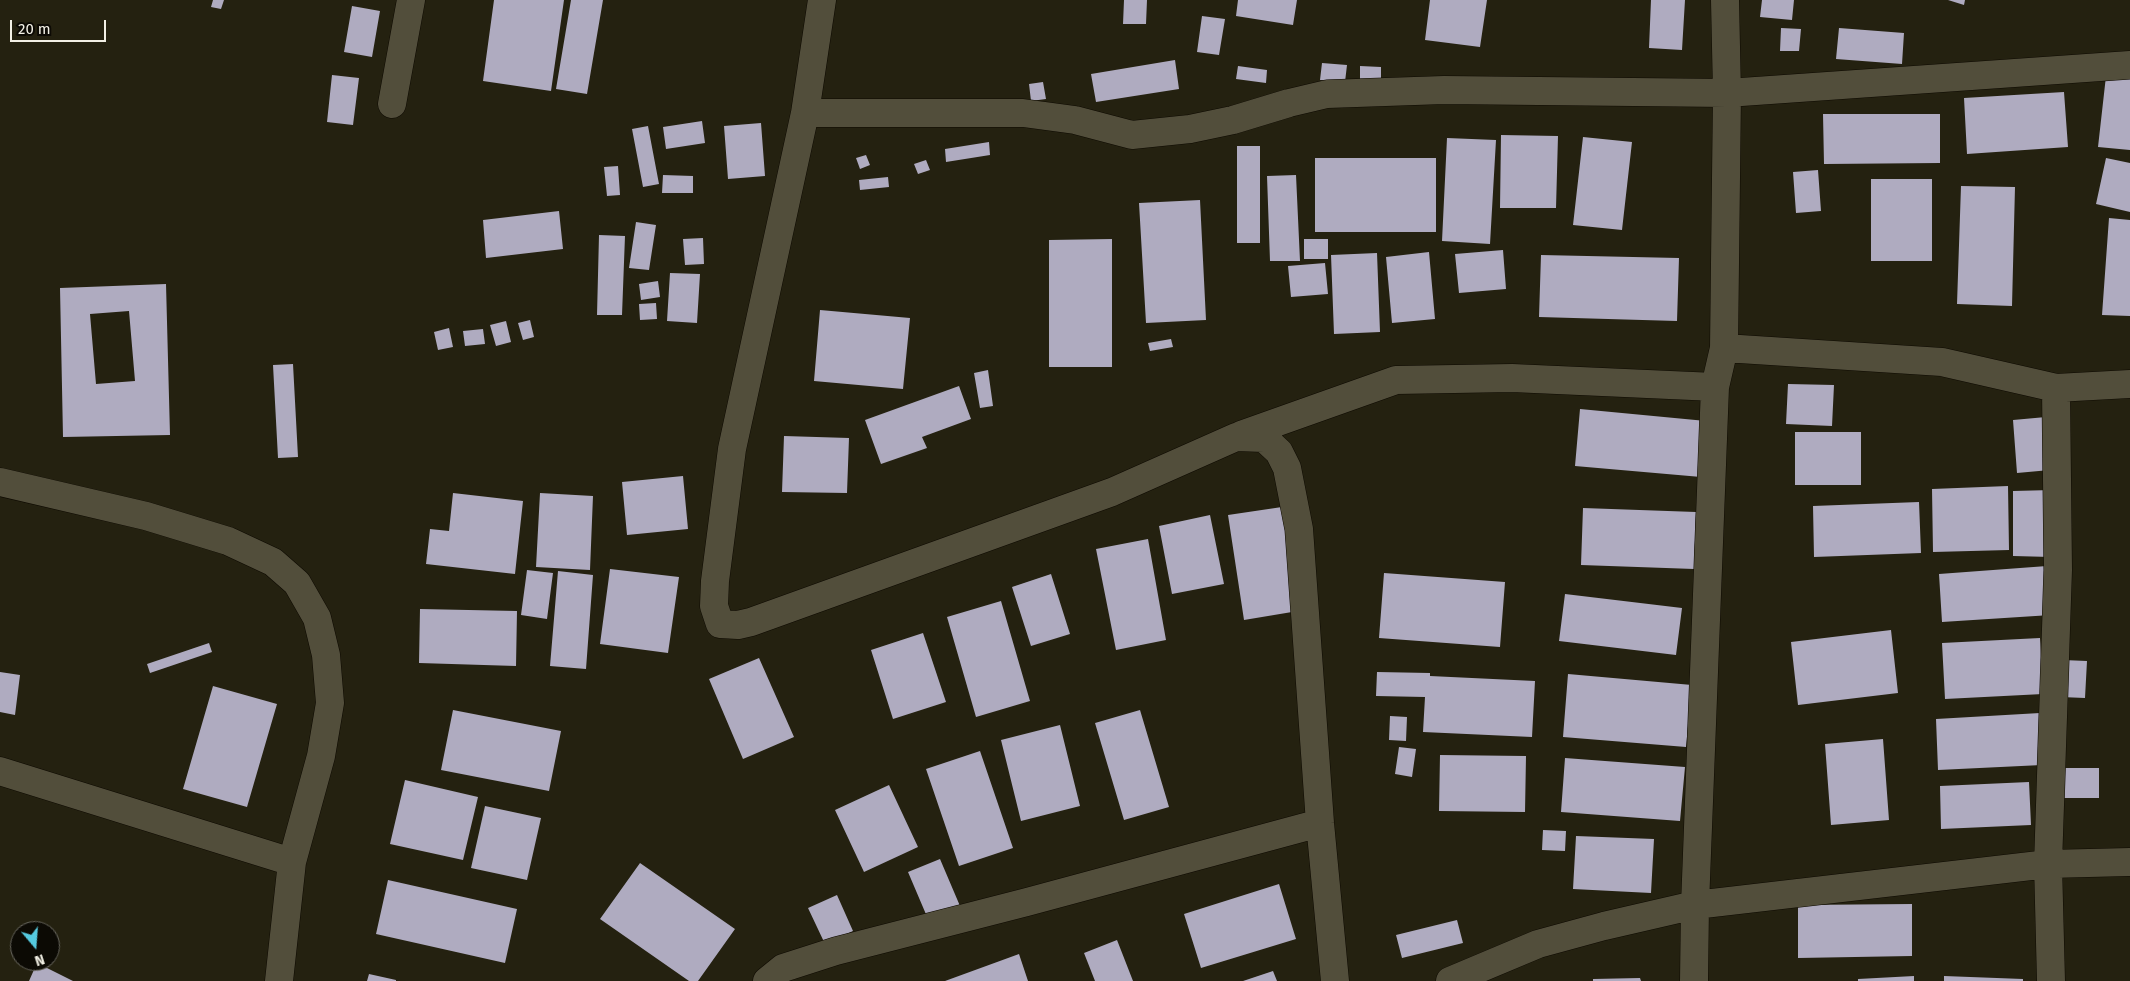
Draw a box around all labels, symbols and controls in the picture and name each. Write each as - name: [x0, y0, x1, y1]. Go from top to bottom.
- scale bar: [12, 10, 109, 42]
- text: 20 m: [18, 20, 51, 38]
- north arrow: [10, 921, 60, 971]
- text: N: [32, 950, 47, 969]

